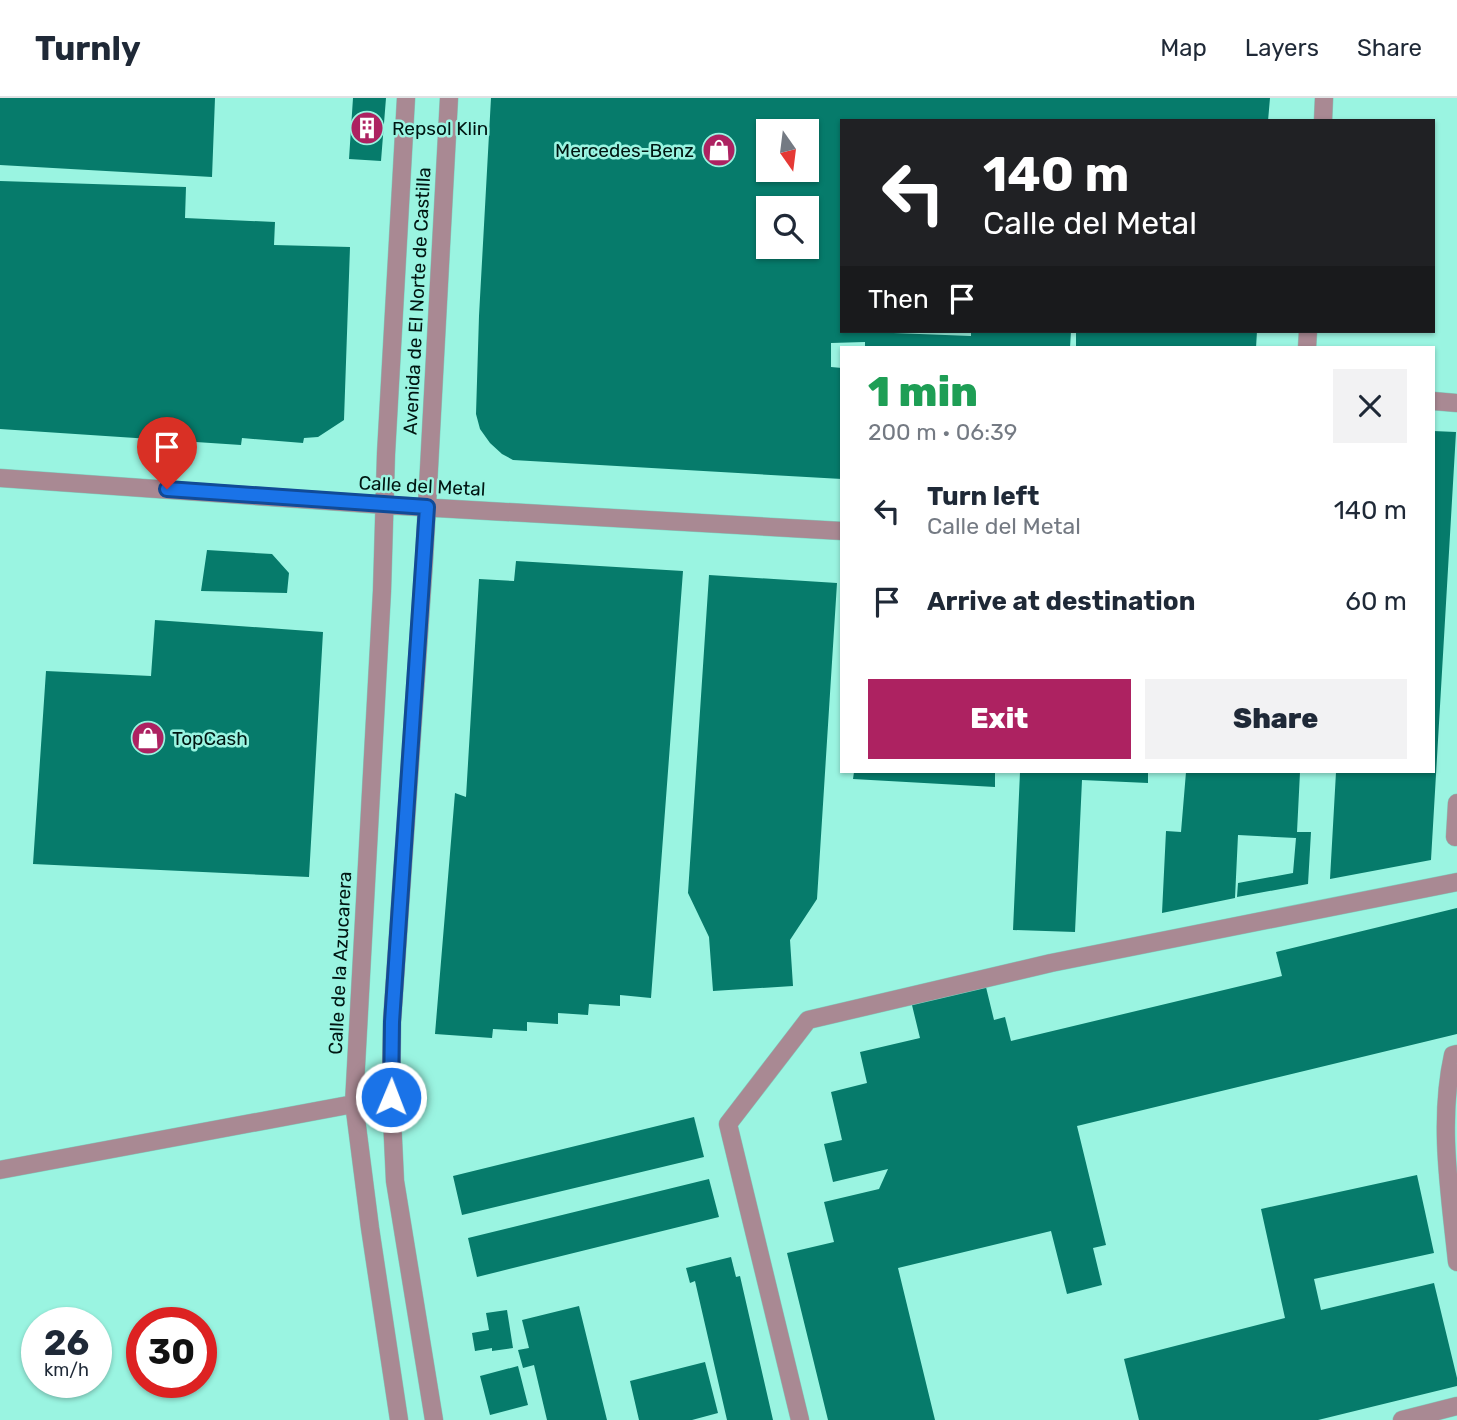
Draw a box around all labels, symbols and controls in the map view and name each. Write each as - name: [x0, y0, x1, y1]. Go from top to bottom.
- text: Turnly: [35, 29, 141, 68]
- text: Map: [1160, 34, 1207, 62]
- text: Layers: [1245, 34, 1319, 62]
- text: Share: [1357, 34, 1422, 62]
- building icon: Repsol Klin: [348, 109, 386, 147]
- place label: Repsol Klin: [392, 117, 488, 140]
- north arrow: [756, 119, 819, 182]
- map controls: [756, 119, 819, 259]
- shop icon: Mercedes-Benz: [700, 131, 738, 169]
- place label: Mercedes-Benz: [555, 139, 694, 162]
- text: 140 m: [983, 145, 1129, 203]
- icon: left: [868, 147, 959, 238]
- street label: Avenida de El Norte de Castilla: [398, 167, 436, 435]
- button: search: [756, 196, 819, 259]
- text: Calle del Metal: [983, 204, 1197, 242]
- icon: arrive: [943, 280, 981, 318]
- text: Then: [868, 284, 929, 315]
- text: 1 min: [868, 367, 978, 417]
- button: close: [1333, 369, 1407, 443]
- pin: [137, 417, 197, 489]
- text: 200 m · 06:39: [868, 418, 1017, 446]
- icon: arrive: [148, 428, 186, 466]
- street label: Calle del Metal: [358, 471, 486, 501]
- text: Turn left: [927, 481, 1039, 512]
- icon: left: [868, 492, 906, 530]
- text: 140 m: [1334, 495, 1407, 526]
- text: Calle del Metal: [927, 512, 1081, 540]
- icon: arrive: [868, 583, 906, 621]
- text: Arrive at destination: [927, 586, 1195, 617]
- text: 60 m: [1345, 586, 1407, 617]
- button: Exit: [868, 679, 1131, 759]
- button: Share: [1145, 679, 1407, 759]
- shop icon: TopCash: [129, 719, 167, 757]
- place label: TopCash: [172, 727, 248, 750]
- street label: Calle de la Azucarera: [324, 871, 356, 1055]
- position arrow: [354, 1060, 428, 1134]
- speed limit sign: 30: [126, 1307, 217, 1398]
- text: 26: [44, 1322, 89, 1364]
- text: km/h: [44, 1359, 89, 1381]

